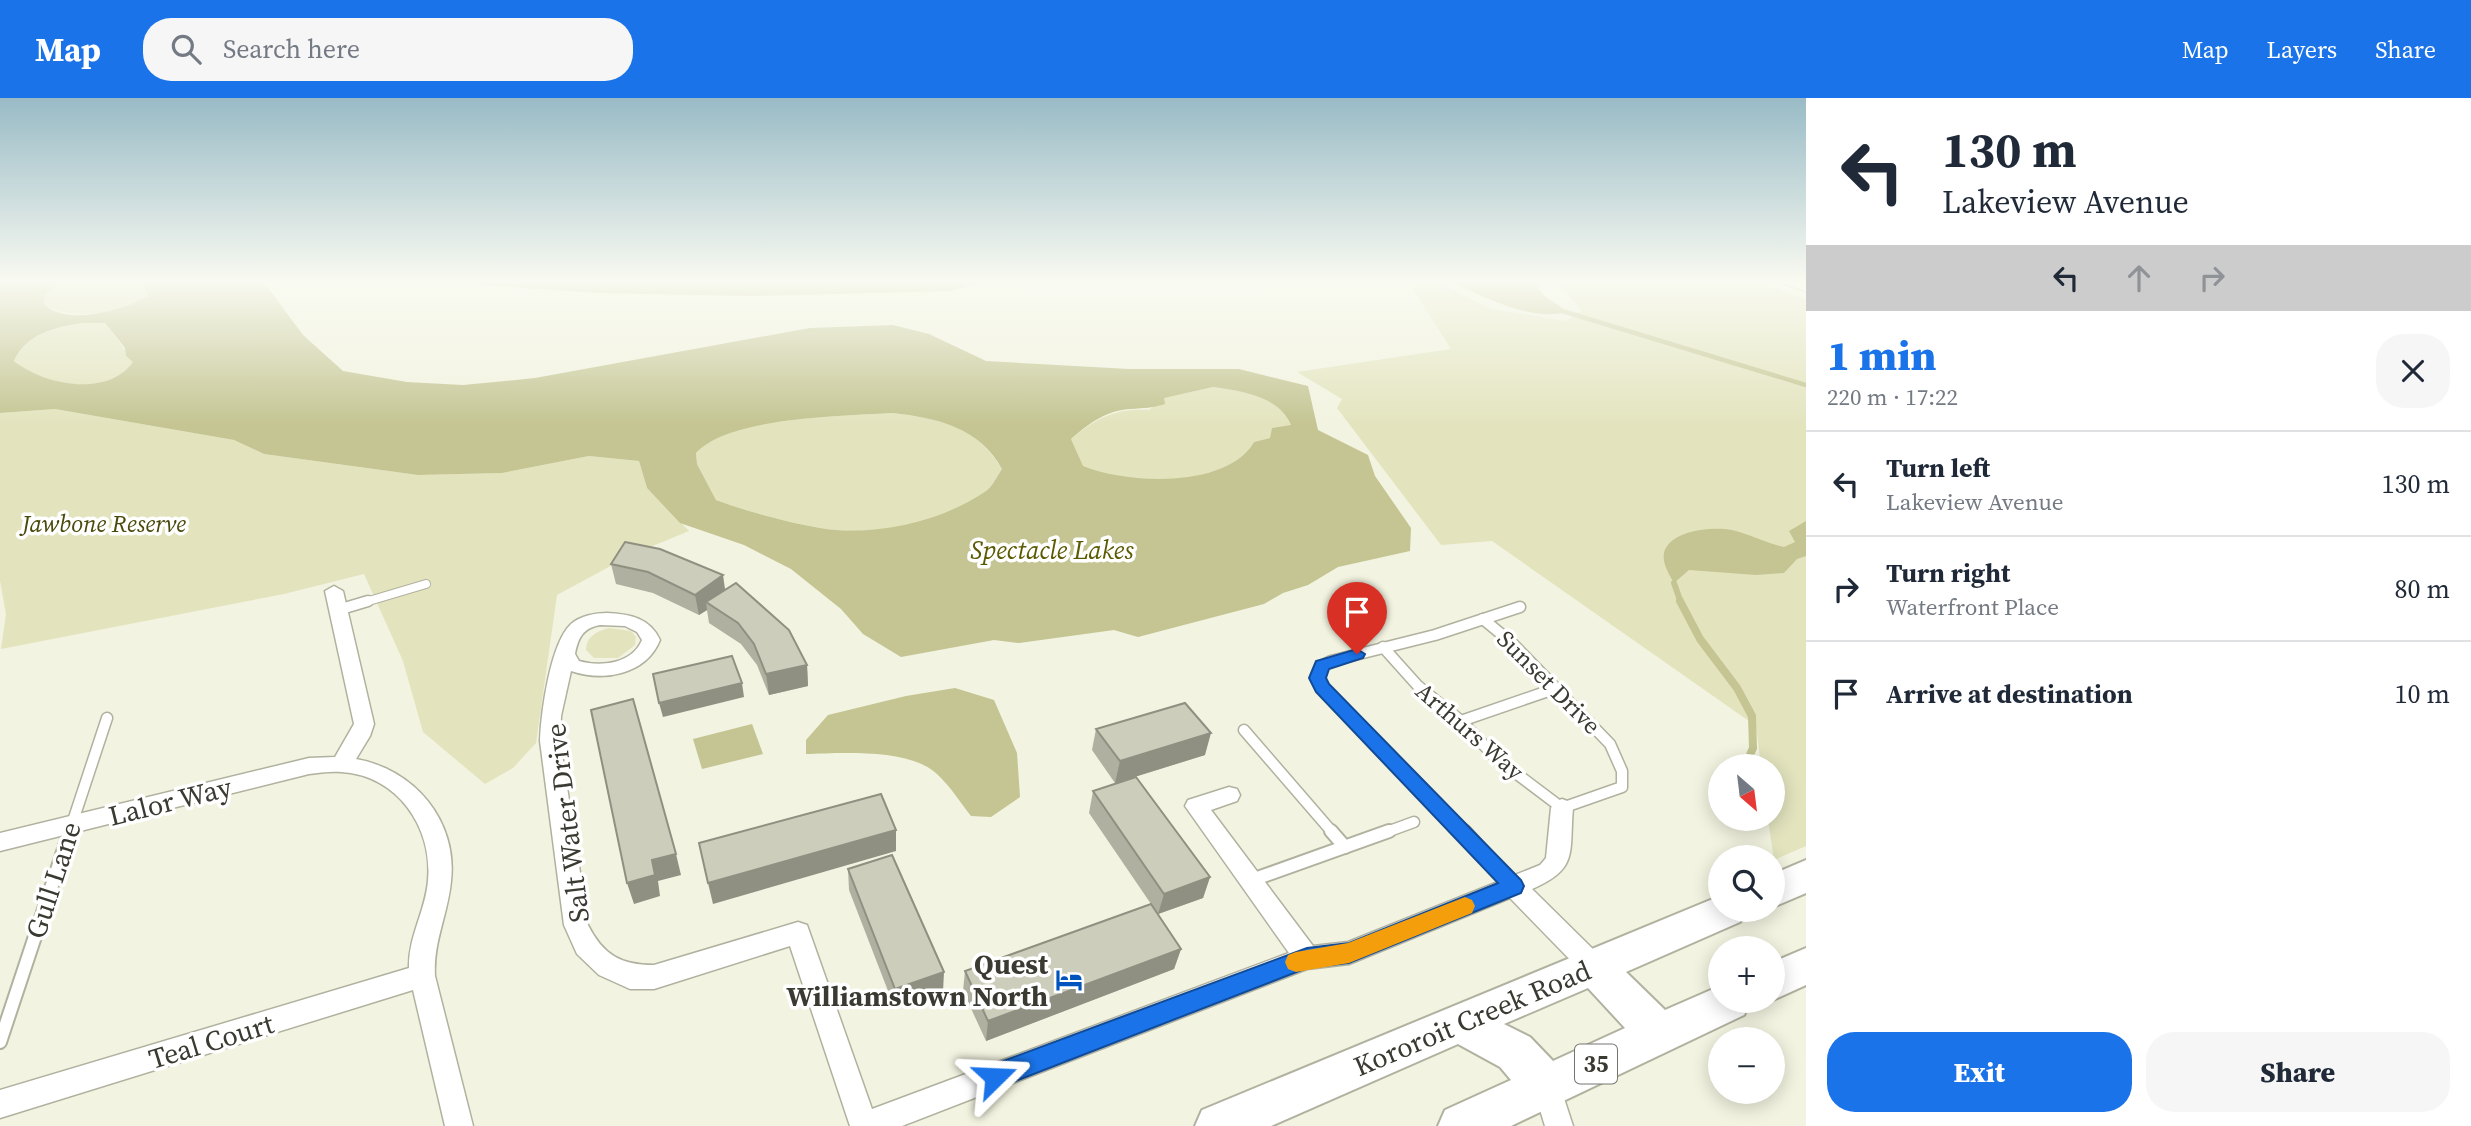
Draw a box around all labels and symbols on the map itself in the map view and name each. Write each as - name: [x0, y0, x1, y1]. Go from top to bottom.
- park label: Jawbone Reserve: [19, 507, 186, 540]
- water label: Spectacle Lakes: [970, 532, 1134, 568]
- pin: [1327, 582, 1387, 654]
- street label: Sunset Drive: [1490, 623, 1608, 741]
- street label: Arthurs Way: [1409, 675, 1532, 788]
- street label: Salt Water Drive: [536, 721, 598, 925]
- north arrow: [1708, 754, 1785, 831]
- street label: Lalor Way: [105, 767, 236, 835]
- street label: Gull Lane: [16, 817, 90, 943]
- place label: Quest Williamstown North: [786, 945, 1049, 1015]
- street label: Kororoit Creek Road: [1348, 951, 1596, 1085]
- hotel icon: Quest Williamstown North: [1054, 965, 1084, 995]
- street label: Teal Court: [144, 1004, 279, 1078]
- position arrow: [958, 1040, 1032, 1114]
- road number: 35: [1575, 1044, 1617, 1084]

